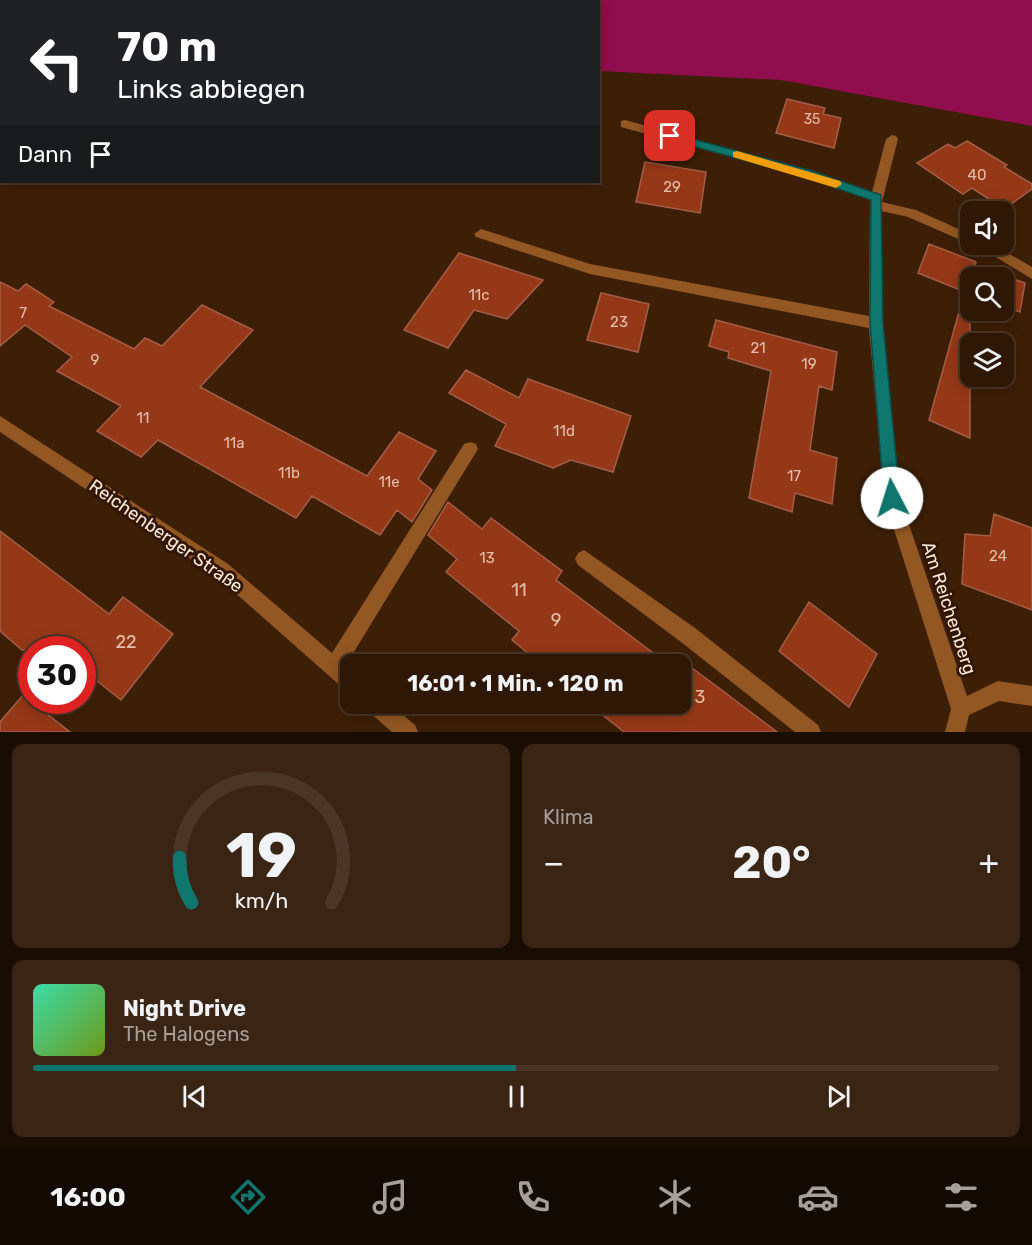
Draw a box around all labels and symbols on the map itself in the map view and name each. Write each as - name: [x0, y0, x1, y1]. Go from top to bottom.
- pin: [644, 110, 695, 161]
- house number: 35: [804, 111, 820, 128]
- house number: 40: [968, 166, 986, 184]
- house number: 29: [663, 178, 681, 196]
- house number: 11c: [468, 286, 490, 304]
- house number: 7: [19, 304, 27, 322]
- house number: 23: [610, 313, 628, 331]
- house number: 21: [750, 339, 766, 357]
- house number: 9: [91, 351, 100, 369]
- house number: 19: [801, 355, 817, 373]
- house number: 11: [137, 409, 149, 427]
- house number: 11d: [553, 422, 575, 440]
- house number: 11a: [223, 434, 245, 452]
- house number: 11b: [278, 464, 300, 482]
- position arrow: [860, 466, 924, 530]
- house number: 17: [787, 467, 801, 485]
- house number: 11e: [378, 473, 400, 491]
- street label: Reichenberger Straße: [85, 475, 247, 597]
- street label: Am Reichenberg: [917, 539, 981, 677]
- house number: 24: [989, 547, 1007, 565]
- house number: 13: [479, 549, 495, 567]
- house number: 11: [511, 579, 527, 601]
- house number: 9: [551, 609, 561, 631]
- house number: 22: [115, 631, 137, 653]
- speed limit sign: 30: [18, 636, 96, 714]
- house number: 3: [695, 686, 705, 708]

